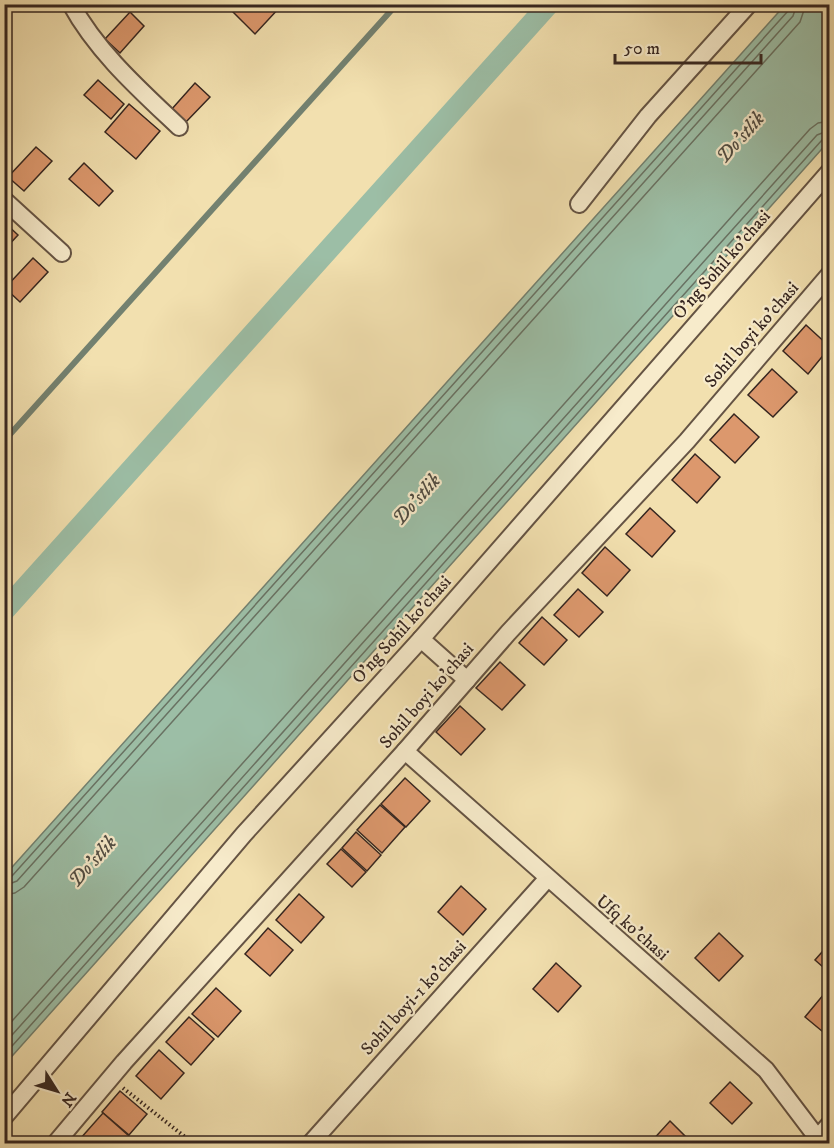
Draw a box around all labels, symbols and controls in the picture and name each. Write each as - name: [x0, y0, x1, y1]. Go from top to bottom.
- scale bar: [615, 27, 760, 65]
- text: 50 m: [624, 38, 660, 60]
- water label: Do'stlik: [711, 107, 771, 169]
- street label: O'ng Sohil ko'chasi: [668, 206, 776, 324]
- street label: Sohil boyi ko'chasi: [700, 278, 804, 392]
- water label: Do'stlik: [387, 469, 447, 531]
- street label: O'ng Sohil ko'chasi: [348, 571, 456, 689]
- street label: Sohil boyi ko'chasi: [375, 639, 479, 753]
- water label: Do'stlik: [63, 831, 123, 893]
- street label: Ufq ko'chasi: [591, 890, 673, 966]
- street label: Sohil boyi-1 ko'chasi: [357, 936, 471, 1060]
- north arrow: [27, 1061, 87, 1121]
- text: N: [56, 1088, 80, 1111]

